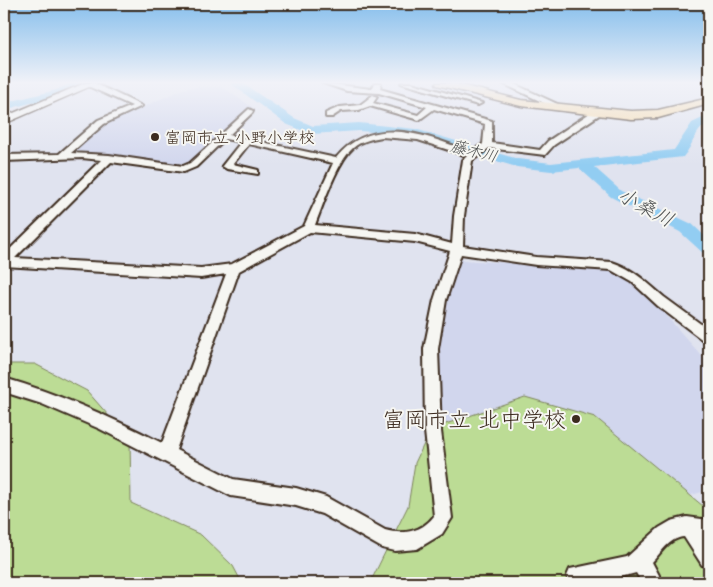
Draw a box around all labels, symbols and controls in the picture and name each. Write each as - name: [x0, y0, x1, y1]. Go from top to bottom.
- place label: 富岡市立 小野小学校: [165, 127, 314, 148]
- marker: 富岡市立 小野小学校: [149, 131, 161, 143]
- water label: 藤木川: [448, 135, 500, 167]
- water label: 小桑川: [613, 181, 679, 233]
- place label: 富岡市立 北中学校: [382, 405, 566, 434]
- marker: 富岡市立 北中学校: [570, 413, 582, 425]

